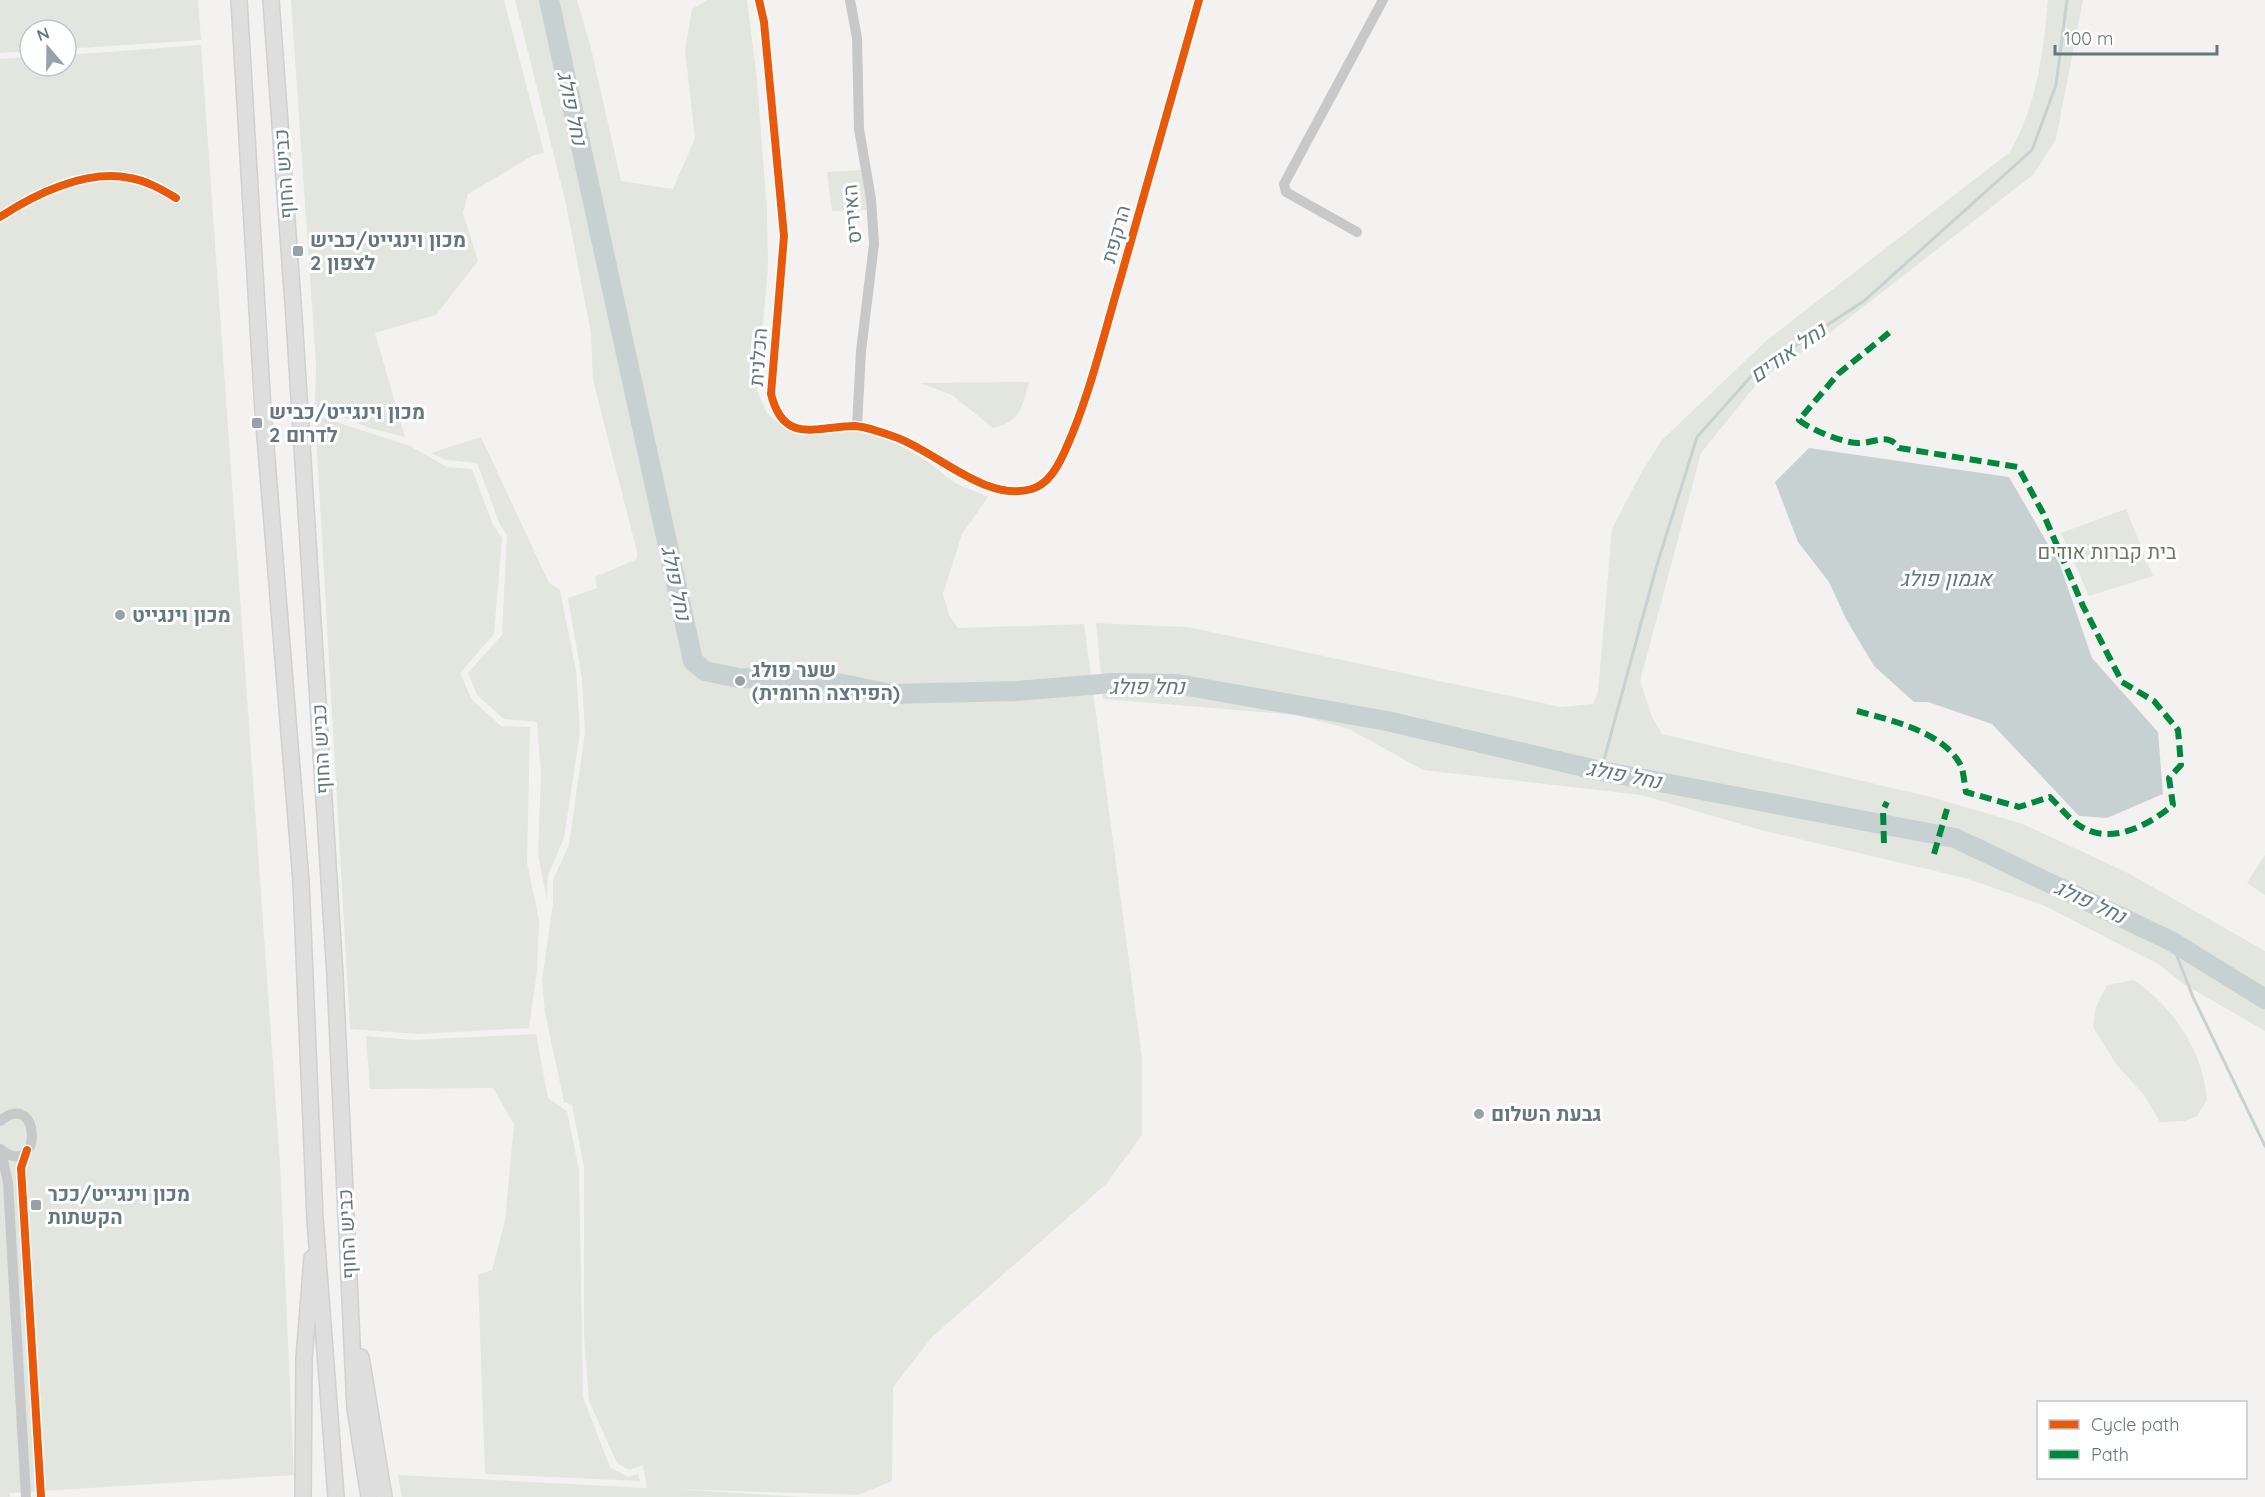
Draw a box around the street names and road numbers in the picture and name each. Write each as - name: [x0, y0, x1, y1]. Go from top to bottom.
- street label: כביש החוף: [268, 128, 299, 220]
- street label: האיריס: [836, 183, 867, 245]
- street label: הרקפת: [1095, 202, 1136, 266]
- street label: הכלנית: [743, 327, 772, 387]
- street label: כביש החוף: [306, 703, 335, 795]
- street label: כביש החוף: [332, 1188, 361, 1280]

